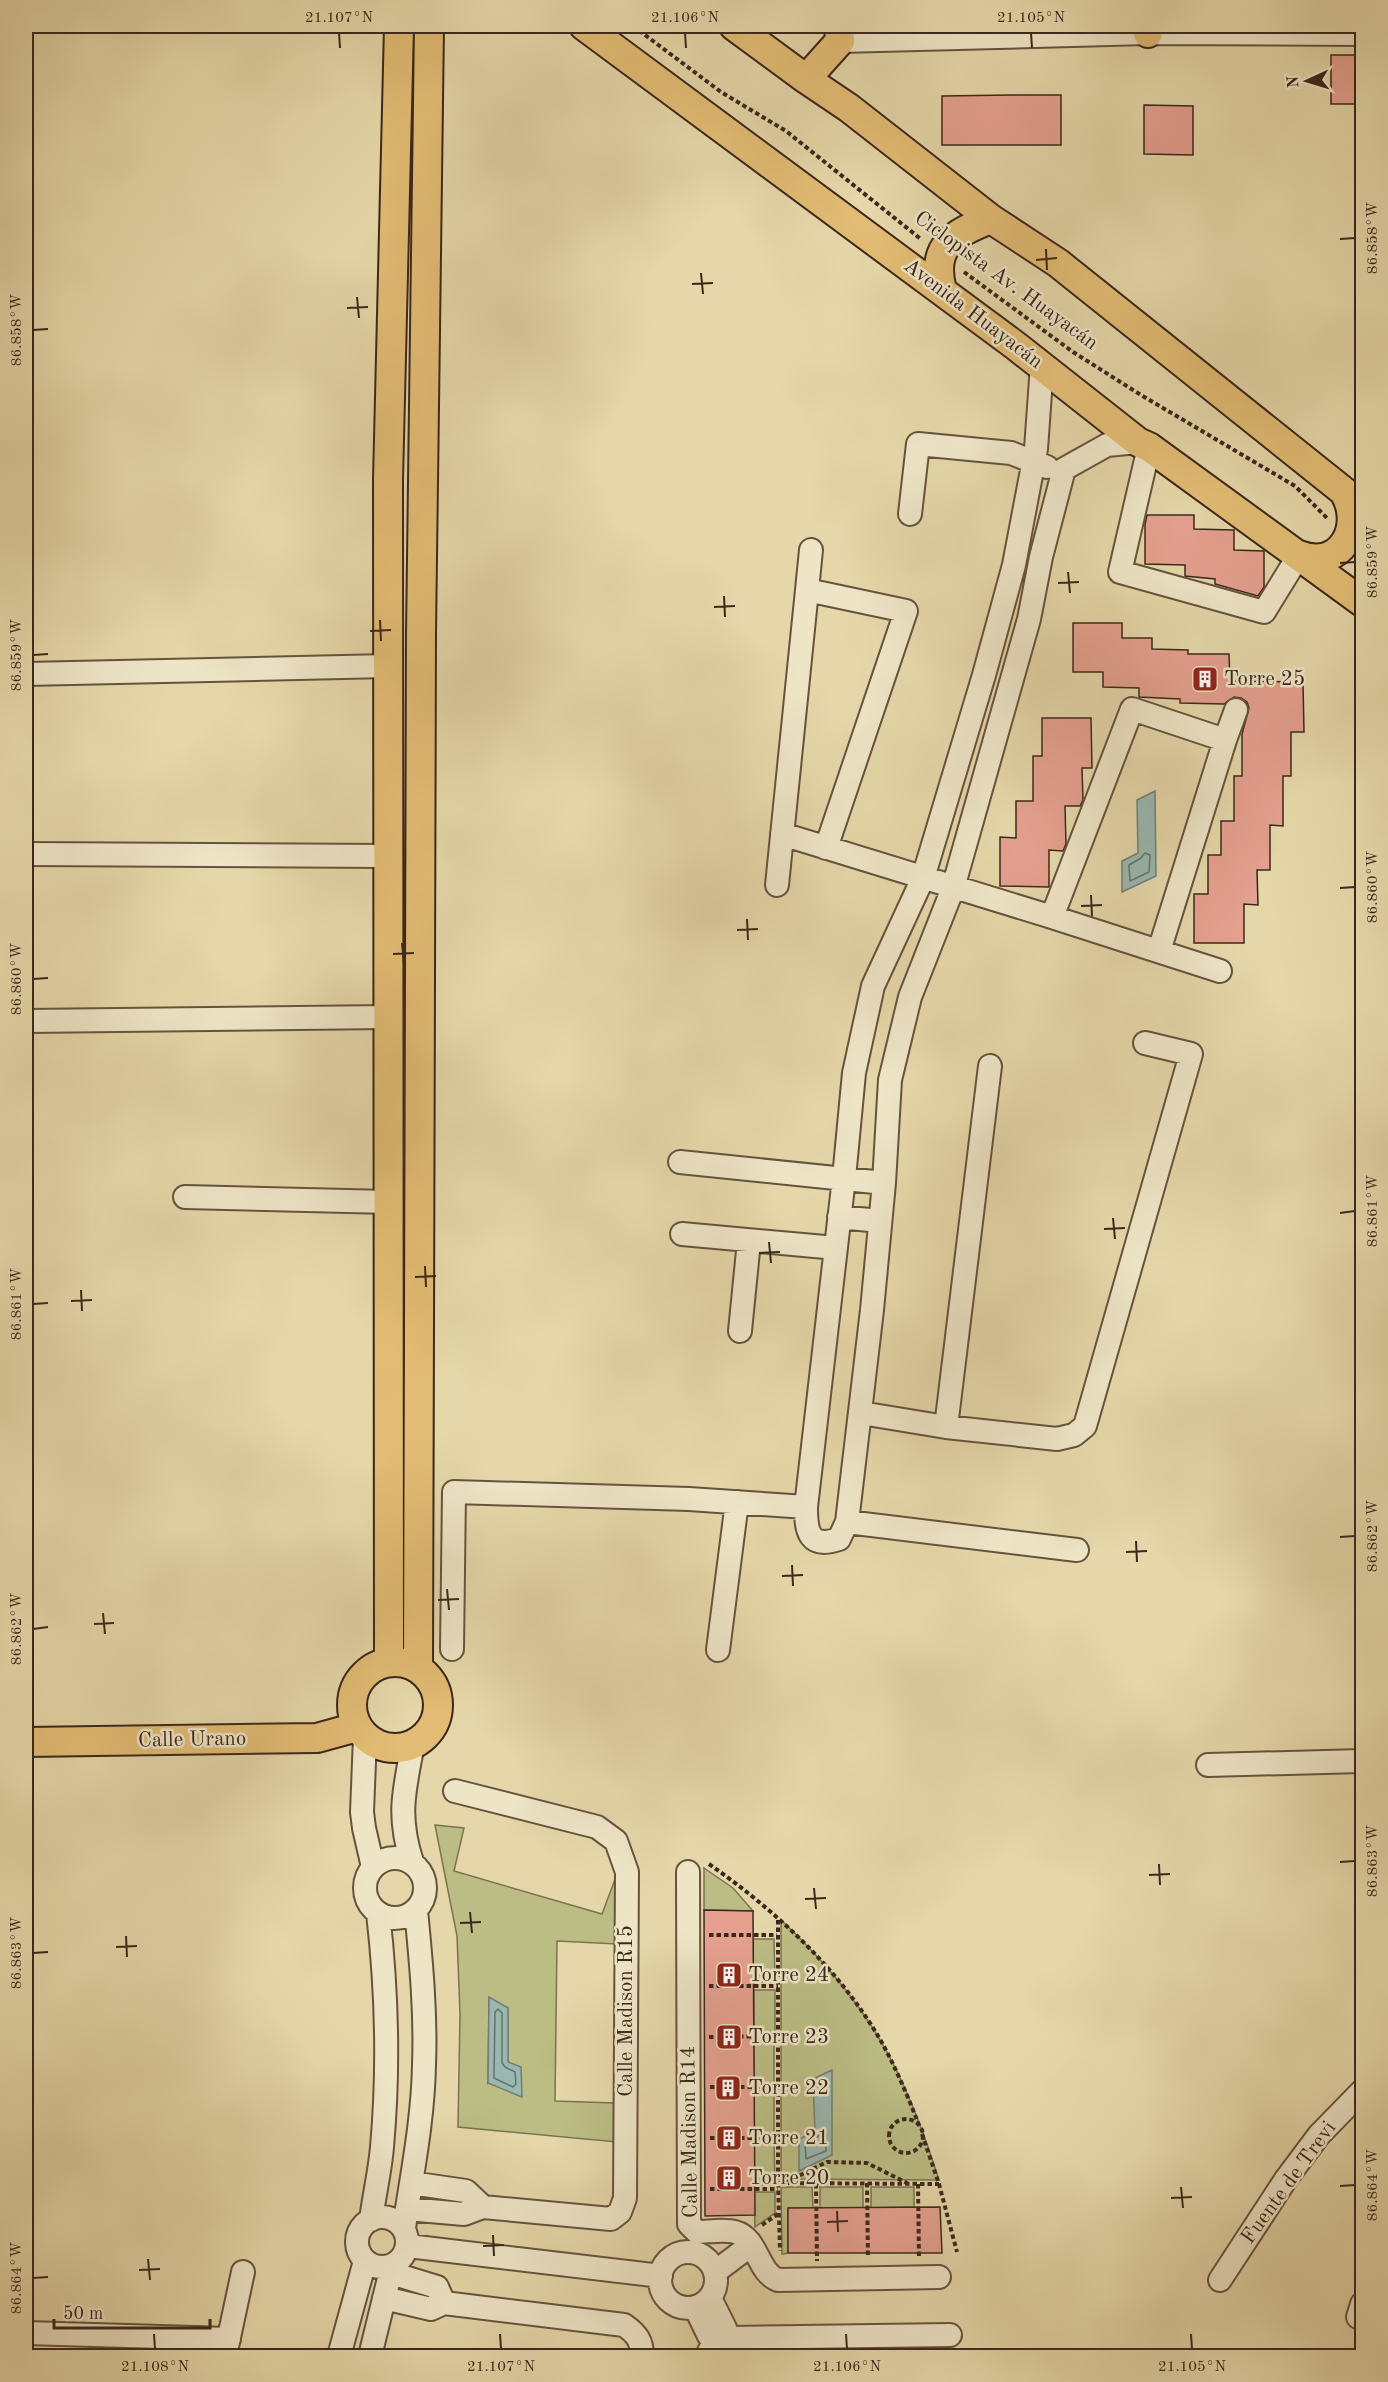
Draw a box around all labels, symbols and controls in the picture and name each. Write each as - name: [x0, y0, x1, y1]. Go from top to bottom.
- text: 21.107°N: [305, 11, 373, 26]
- text: 21.106°N: [651, 11, 719, 26]
- text: 21.105°N: [997, 11, 1065, 26]
- north arrow: [1277, 51, 1337, 111]
- text: N: [1286, 74, 1302, 89]
- text: 86.858°W: [1366, 202, 1381, 274]
- street label: Ciclopista Av. Huayacán: [910, 207, 1102, 355]
- street label: Avenida Huayacán: [900, 255, 1046, 373]
- text: 86.858°W: [10, 294, 25, 366]
- text: 86.859°W: [1366, 526, 1381, 598]
- text: 86.859°W: [10, 619, 25, 691]
- building icon: Torre 25: [1190, 664, 1220, 694]
- place label: Torre 25: [1224, 669, 1305, 690]
- text: 86.860°W: [1366, 851, 1381, 923]
- text: 86.860°W: [10, 943, 25, 1015]
- text: 86.861°W: [1366, 1175, 1381, 1247]
- text: 86.861°W: [10, 1268, 25, 1340]
- text: 86.862°W: [1366, 1500, 1381, 1572]
- text: 86.862°W: [10, 1593, 25, 1665]
- street label: Calle Urano: [138, 1729, 246, 1751]
- text: 86.863°W: [1366, 1825, 1381, 1897]
- text: 86.863°W: [10, 1917, 25, 1989]
- street label: Calle Madison R15: [616, 1925, 637, 2097]
- building icon: Torre 24: [714, 1960, 744, 1990]
- place label: Torre 24: [748, 1965, 829, 1986]
- building icon: Torre 23: [714, 2022, 744, 2052]
- place label: Torre 23: [748, 2027, 829, 2048]
- street label: Calle Madison R14: [678, 2046, 702, 2218]
- building icon: Torre 22: [713, 2073, 743, 2103]
- place label: Torre 22: [748, 2078, 829, 2099]
- street label: Fuente de Trevi: [1238, 2118, 1340, 2248]
- building icon: Torre 21: [714, 2123, 744, 2153]
- place label: Torre 21: [748, 2128, 829, 2149]
- text: 86.864°W: [1366, 2149, 1381, 2221]
- building icon: Torre 20: [714, 2163, 744, 2193]
- place label: Torre 20: [748, 2168, 829, 2189]
- text: 86.864°W: [10, 2242, 25, 2314]
- scale bar: [54, 2292, 210, 2330]
- text: 50 m: [63, 2305, 103, 2323]
- text: 21.108°N: [121, 2360, 189, 2375]
- text: 21.107°N: [467, 2360, 535, 2375]
- text: 21.106°N: [813, 2360, 881, 2375]
- text: 21.105°N: [1158, 2360, 1226, 2375]

